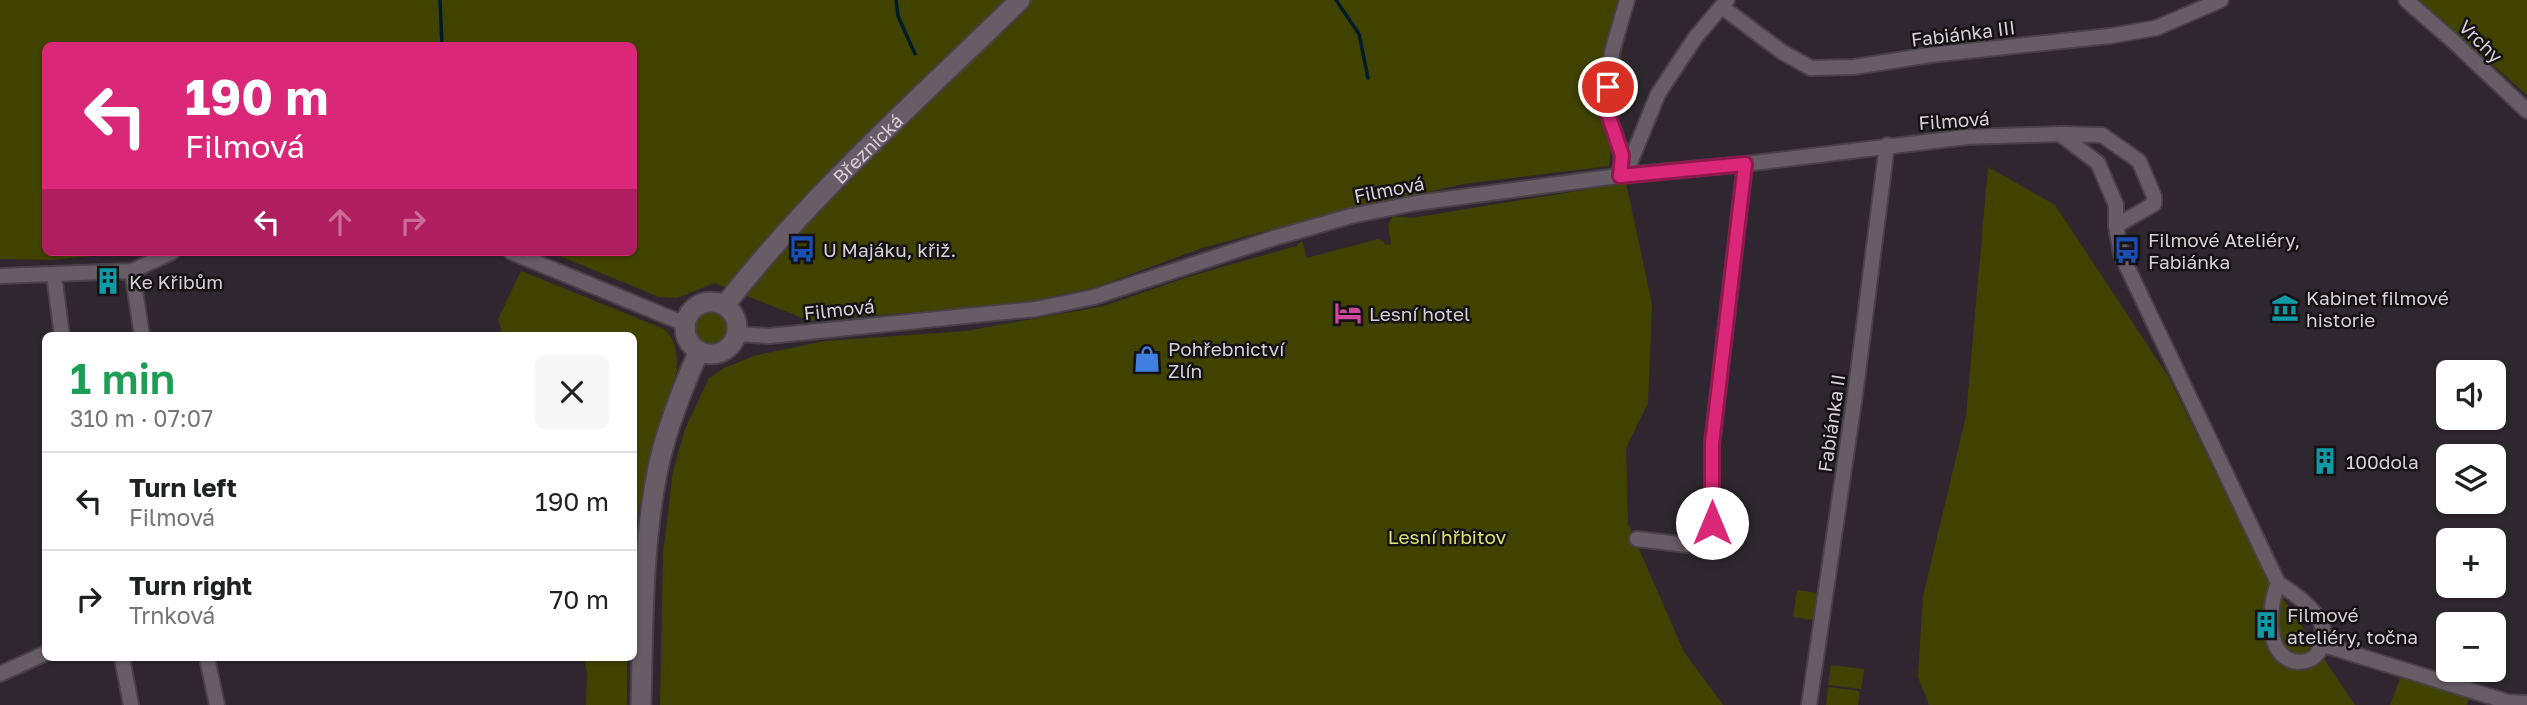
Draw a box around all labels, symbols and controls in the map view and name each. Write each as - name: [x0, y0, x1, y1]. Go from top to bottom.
- street label: Fabiánka III: [1910, 15, 2016, 51]
- street label: Vrchy: [2454, 15, 2508, 67]
- pin: [1578, 57, 1638, 117]
- text: 190 m: [185, 67, 328, 126]
- icon: arrive: [1589, 68, 1627, 106]
- icon: left: [70, 70, 161, 161]
- street label: Filmová: [1918, 106, 1990, 134]
- street label: Březnická: [827, 108, 907, 188]
- text: Filmová: [185, 127, 305, 165]
- street label: Filmová: [1352, 171, 1426, 207]
- icon: left: [248, 203, 286, 241]
- icon: ahead: [321, 203, 359, 241]
- icon: right: [394, 203, 432, 241]
- place label: Filmové Ateliéry, Fabiánka: [2148, 228, 2300, 273]
- bus stop icon: U Majáku, křiž.: [787, 234, 817, 264]
- bus stop icon: Filmové Ateliéry, Fabiánka: [2112, 235, 2142, 265]
- place label: U Majáku, křiž.: [823, 238, 956, 261]
- building icon: Ke Křibům: [93, 266, 123, 296]
- place label: Ke Křibům: [129, 270, 223, 293]
- place label: Kabinet filmové historie: [2306, 286, 2449, 331]
- museum icon: Kabinet filmové historie: [2270, 293, 2300, 323]
- street label: Filmová: [802, 294, 876, 324]
- hotel icon: Lesní hotel: [1333, 298, 1363, 328]
- place label: Lesní hotel: [1369, 302, 1470, 325]
- place label: Pohřebnictví Zlín: [1168, 337, 1286, 382]
- shop icon: Pohřebnictví Zlín: [1132, 344, 1162, 374]
- text: 1 min: [70, 353, 175, 403]
- button: close: [535, 355, 609, 429]
- map controls: [2436, 360, 2506, 682]
- button: sound: [2436, 360, 2506, 430]
- street label: Fabiánka II: [1813, 372, 1849, 474]
- text: 310 m · 07:07: [70, 404, 213, 432]
- button: layers: [2436, 444, 2506, 514]
- building icon: 100dola: [2310, 446, 2340, 476]
- place label: 100dola: [2346, 450, 2419, 473]
- text: Turn left: [129, 472, 237, 503]
- icon: left: [70, 482, 108, 520]
- text: 190 m: [535, 486, 609, 517]
- position arrow: [1675, 486, 1749, 560]
- text: Filmová: [129, 503, 215, 531]
- park label: Lesní hřbitov: [1388, 525, 1507, 548]
- button: +: [2436, 528, 2506, 598]
- text: Turn right: [129, 570, 252, 601]
- icon: right: [70, 580, 108, 618]
- text: 70 m: [550, 584, 609, 615]
- text: Trnková: [129, 601, 215, 629]
- place label: Filmové ateliéry, točna: [2287, 603, 2418, 648]
- building icon: Filmové ateliéry, točna: [2251, 610, 2281, 640]
- button: −: [2436, 612, 2506, 682]

